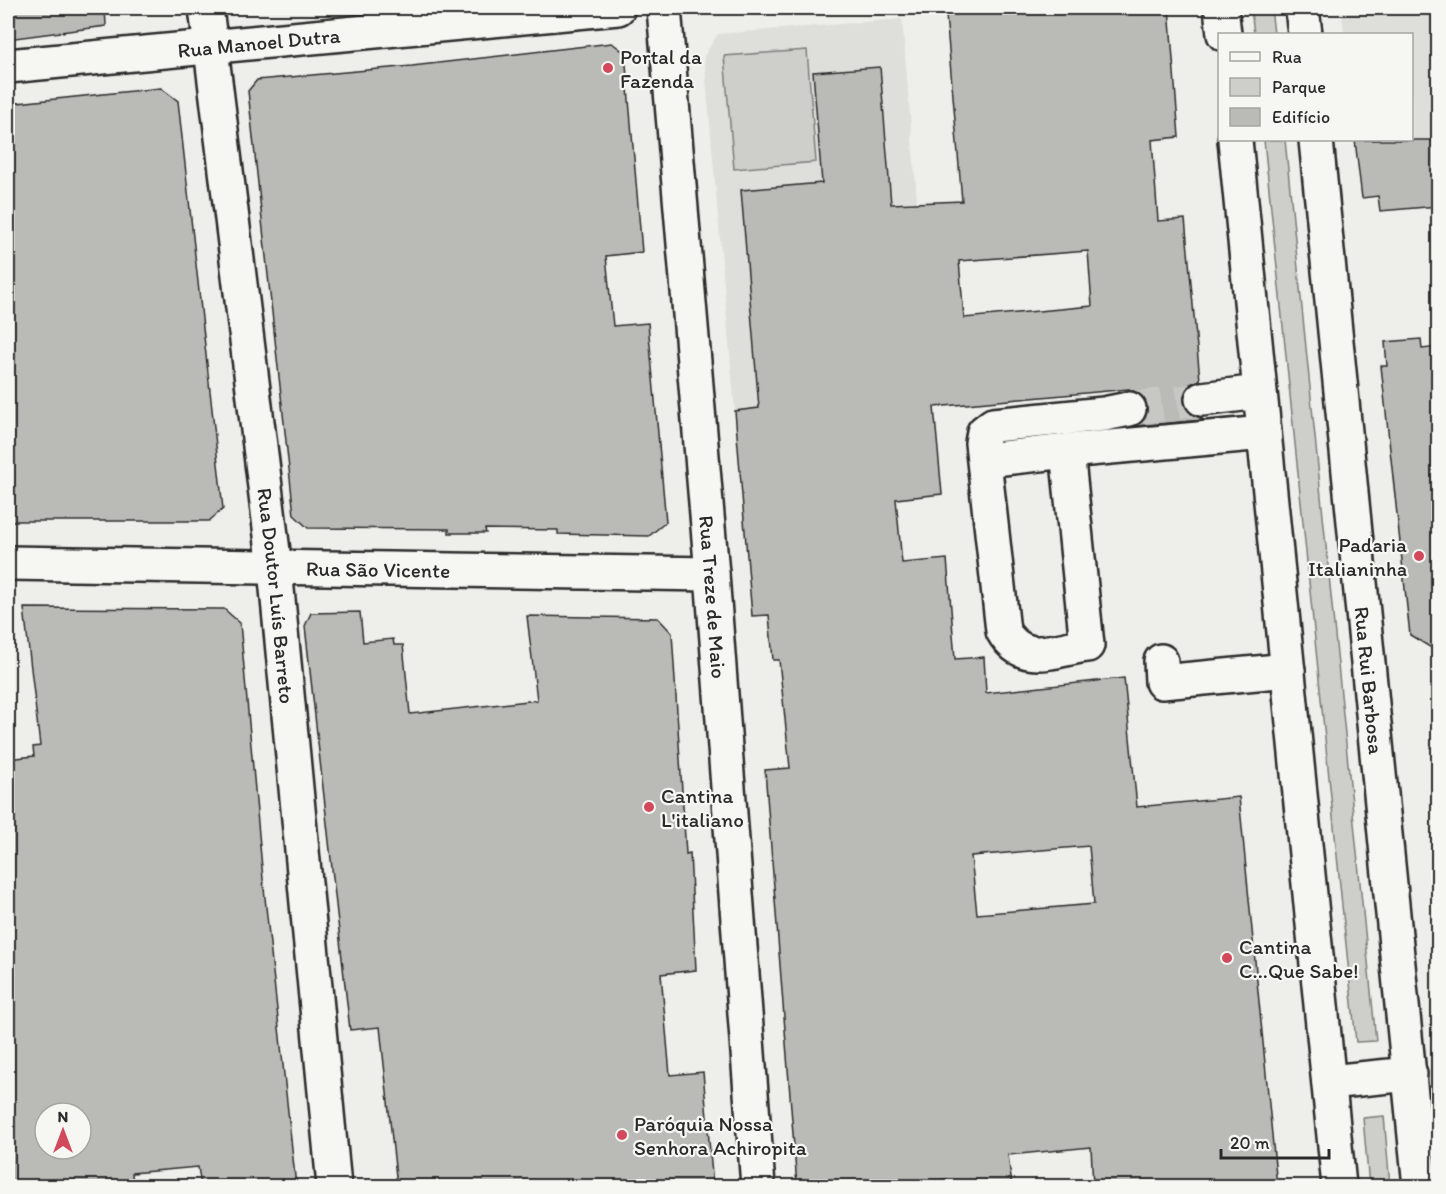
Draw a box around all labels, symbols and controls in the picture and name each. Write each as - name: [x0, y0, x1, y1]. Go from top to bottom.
- street label: Rua Manoel Dutra: [176, 22, 341, 62]
- legend: [1218, 33, 1413, 141]
- place label: Portal da Fazenda: [620, 44, 702, 93]
- text: Rua: [1272, 46, 1302, 68]
- marker: Portal da Fazenda: [601, 61, 615, 75]
- text: Parque: [1272, 76, 1326, 98]
- text: Edifício: [1272, 106, 1330, 128]
- street label: Rua Doutor Luís Barreto: [253, 486, 300, 705]
- street label: Rua Treze de Maio: [695, 514, 732, 679]
- place label: Padaria Italianinha: [1308, 532, 1407, 581]
- marker: Padaria Italianinha: [1412, 549, 1426, 563]
- street label: Rua São Vicente: [306, 555, 450, 582]
- street label: Rua Rui Barbosa: [1350, 605, 1390, 756]
- place label: Cantina L'italiano: [661, 783, 744, 832]
- marker: Cantina L'italiano: [642, 800, 656, 814]
- place label: Cantina C...Que Sabe!: [1239, 934, 1358, 983]
- marker: Cantina C...Que Sabe!: [1220, 951, 1234, 965]
- north arrow: [33, 1101, 93, 1161]
- text: N: [58, 1107, 68, 1126]
- place label: Paróquia Nossa Senhora Achiropita: [634, 1111, 807, 1160]
- scale bar: [1221, 1122, 1329, 1160]
- marker: Paróquia Nossa Senhora Achiropita: [615, 1128, 629, 1142]
- text: 20 m: [1230, 1132, 1270, 1154]

